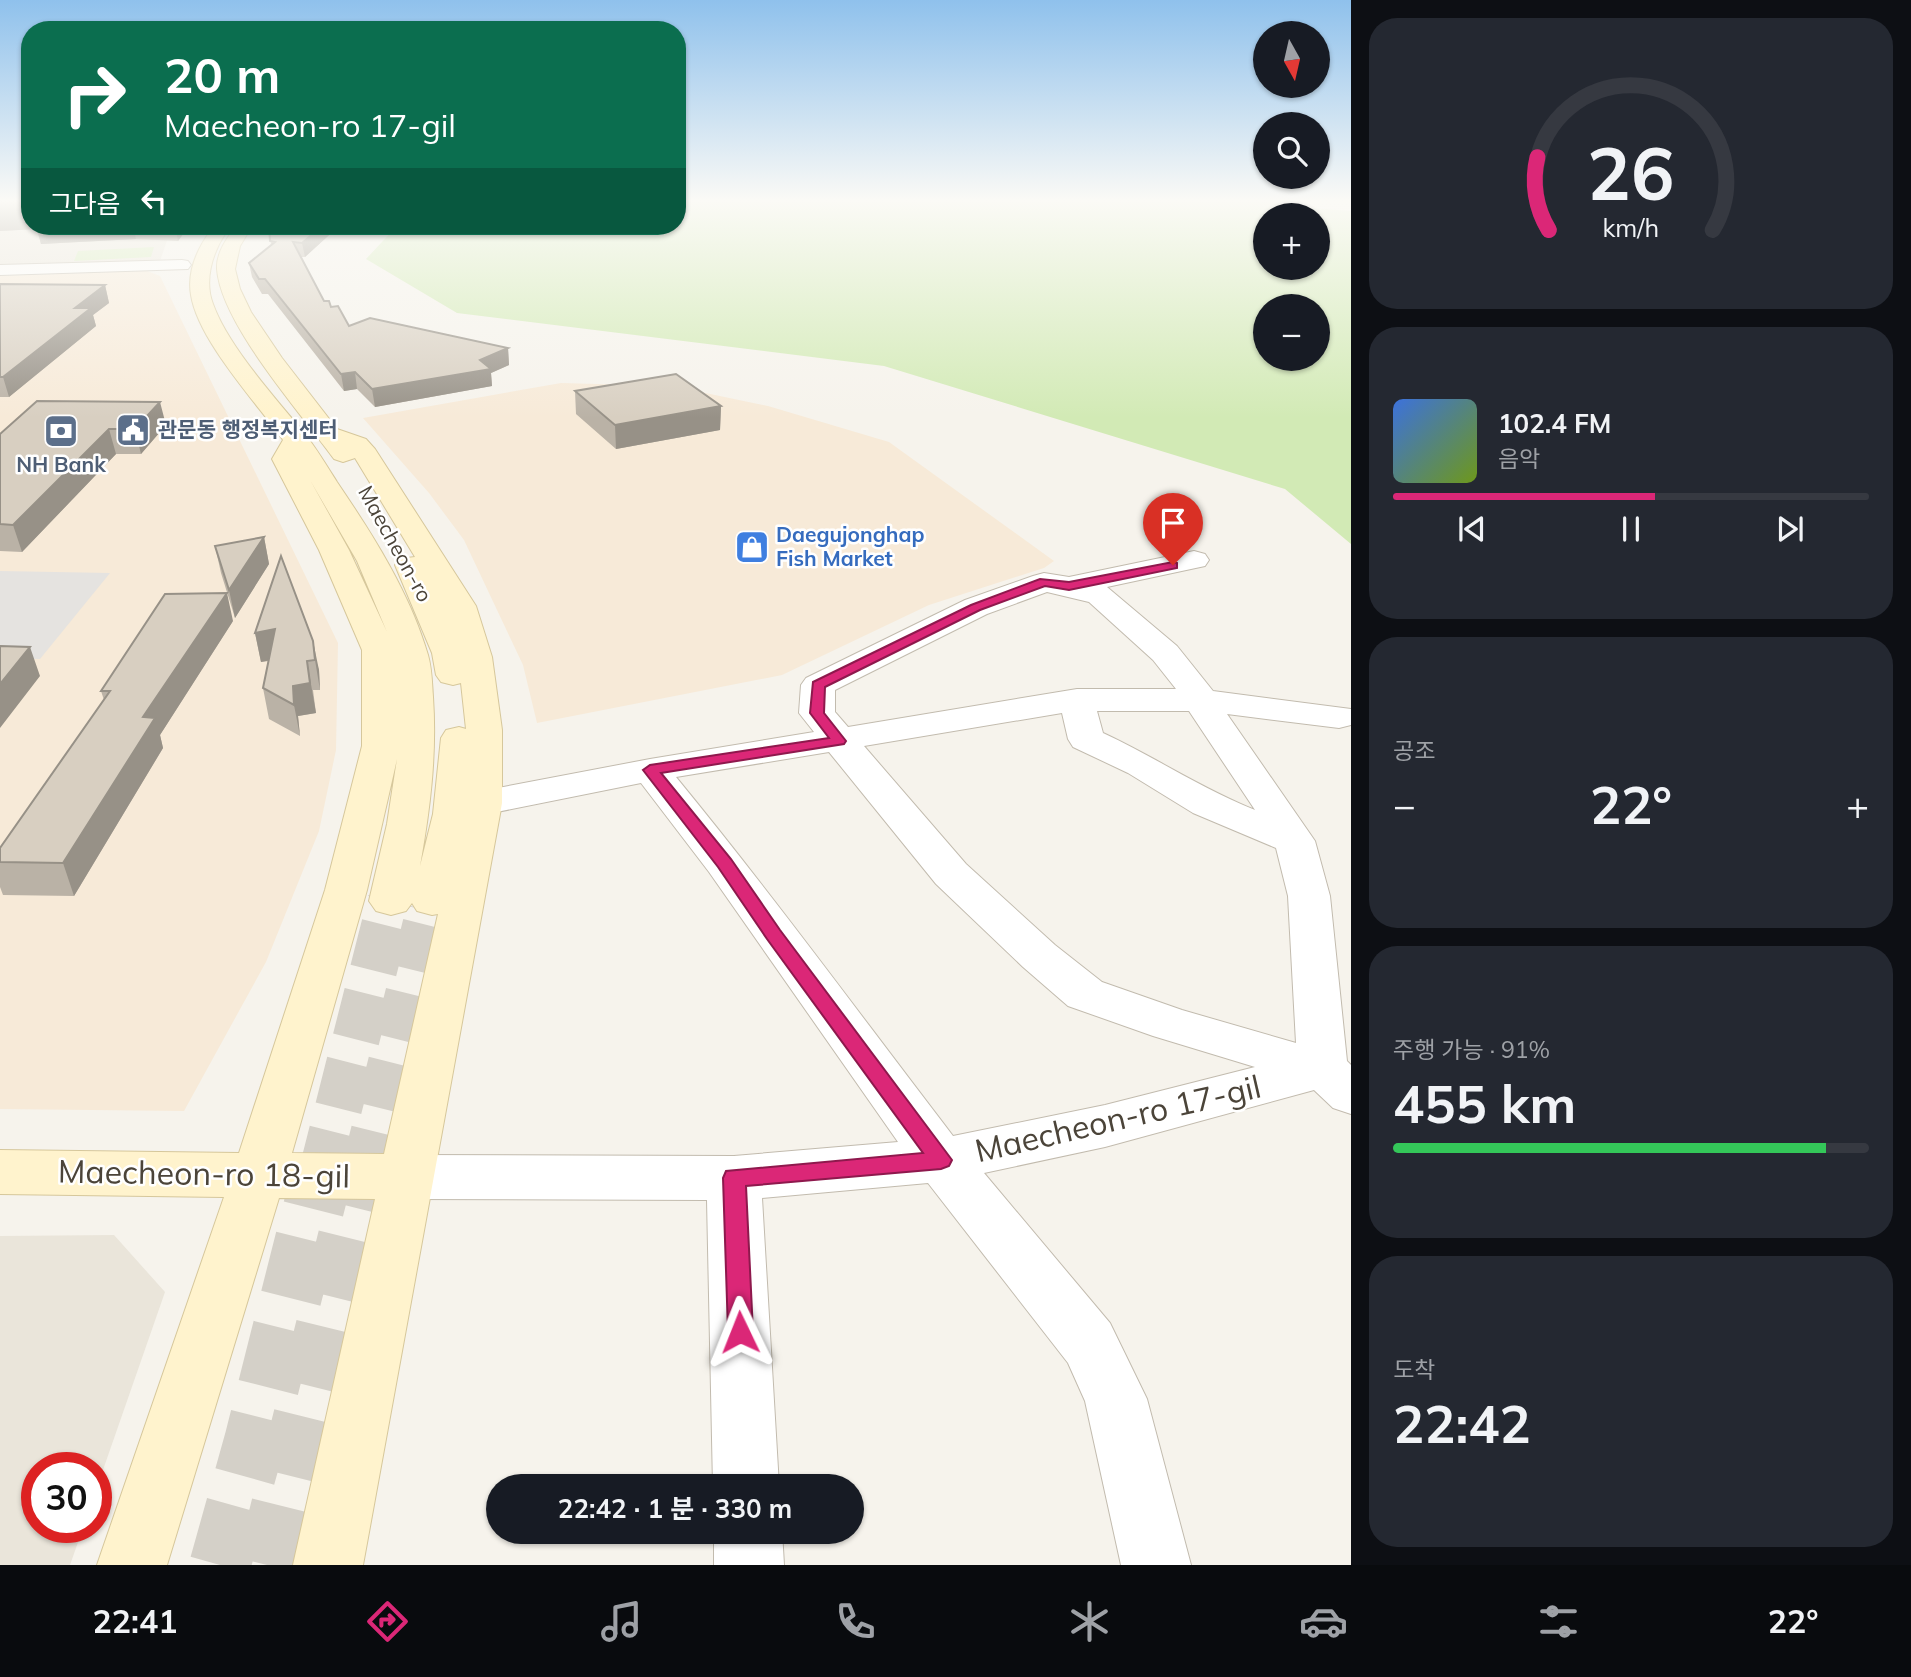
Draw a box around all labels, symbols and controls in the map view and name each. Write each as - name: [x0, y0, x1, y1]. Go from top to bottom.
- north arrow: [1253, 21, 1330, 98]
- map controls: [1253, 21, 1330, 371]
- text: 20 m: [164, 44, 280, 105]
- icon: right: [49, 49, 140, 140]
- text: Maecheon-ro 17-gil: [164, 105, 456, 145]
- button: search: [1253, 112, 1330, 189]
- text: 26: [1587, 127, 1675, 218]
- icon: left: [135, 182, 173, 220]
- text: 그다음: [49, 187, 121, 220]
- button: +: [1253, 203, 1330, 280]
- text: km/h: [1603, 212, 1659, 243]
- button: −: [1253, 294, 1330, 371]
- text: 102.4 FM: [1498, 407, 1611, 440]
- public building icon: 관문동 행정복지센터: [114, 411, 152, 449]
- bank icon: NH Bank: [42, 412, 80, 450]
- place label: 관문동 행정복지센터: [158, 416, 338, 442]
- text: 음악: [1498, 444, 1540, 473]
- place label: NH Bank: [16, 451, 106, 477]
- street label: Maecheon-ro: [353, 481, 438, 606]
- pin: [1143, 493, 1203, 565]
- icon: arrive: [1154, 504, 1192, 542]
- icon: previous: [1453, 510, 1491, 548]
- icon: pause: [1612, 510, 1650, 548]
- icon: next: [1771, 510, 1809, 548]
- place label: Daegujonghap Fish Market: [776, 521, 924, 571]
- shop icon: Daegujonghap Fish Market: [733, 528, 771, 566]
- text: 공조: [1393, 736, 1435, 765]
- text: 22°: [1590, 772, 1672, 837]
- text: −: [1393, 781, 1416, 829]
- text: +: [1846, 781, 1869, 829]
- text: 주행 가능 · 91%: [1393, 1035, 1550, 1064]
- street label: Maecheon-ro 17-gil: [971, 1066, 1265, 1170]
- text: 455 km: [1393, 1071, 1576, 1136]
- street label: Maecheon-ro 18-gil: [58, 1150, 350, 1196]
- position arrow: [703, 1295, 777, 1369]
- text: 도착: [1393, 1355, 1435, 1384]
- text: 22:42: [1393, 1391, 1531, 1456]
- speed limit sign: 30: [21, 1452, 112, 1543]
- text: 22:42 · 1 분 · 330 m: [558, 1492, 792, 1525]
- icon: directions: [363, 1597, 412, 1646]
- icon: music: [597, 1597, 646, 1646]
- icon: phone: [831, 1597, 880, 1646]
- icon: climate: [1065, 1597, 1114, 1646]
- icon: car: [1299, 1597, 1348, 1646]
- icon: filters: [1534, 1597, 1583, 1646]
- text: 22:41: [93, 1601, 177, 1641]
- text: 22°: [1768, 1601, 1818, 1641]

